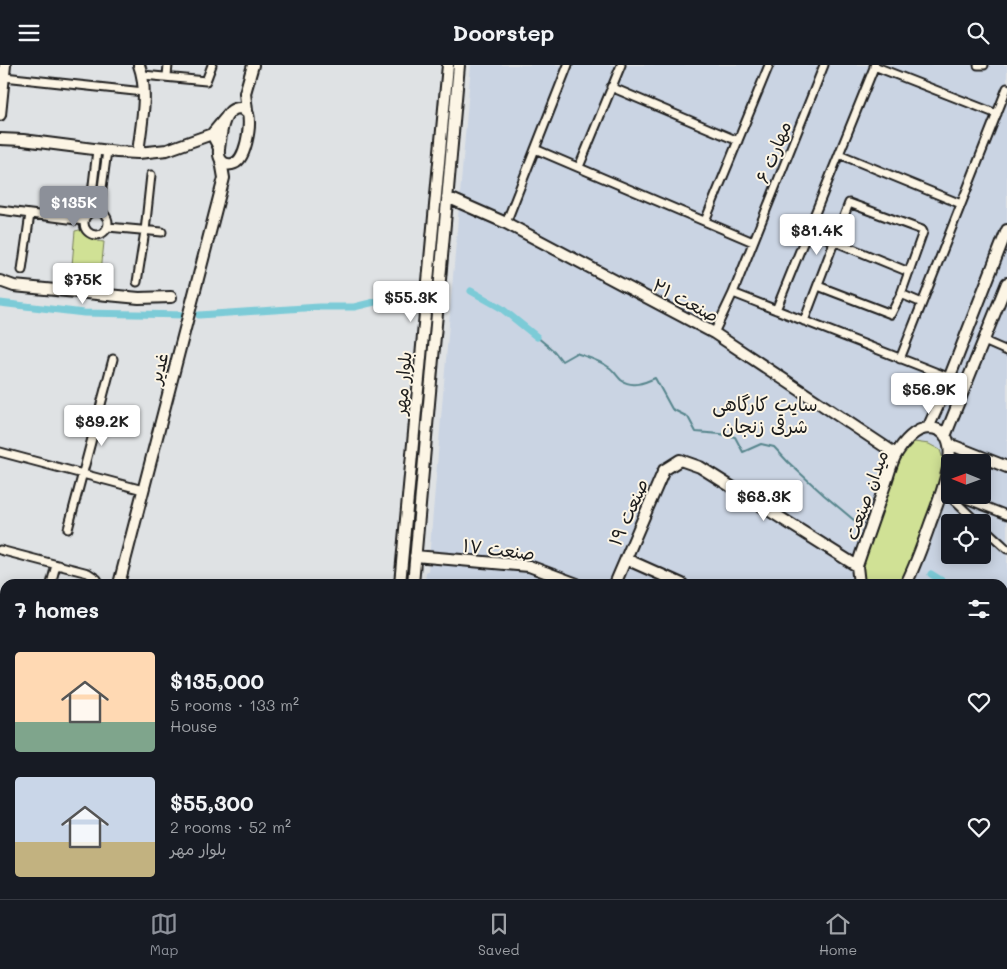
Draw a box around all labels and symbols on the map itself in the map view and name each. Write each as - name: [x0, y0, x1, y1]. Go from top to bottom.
- street label: مهارت ۶: [750, 117, 796, 187]
- pin: $135K: [39, 185, 109, 228]
- pin: $81.4K: [776, 213, 858, 256]
- pin: $75K: [53, 263, 113, 305]
- street label: صنعت ۲۱: [649, 273, 723, 327]
- pin: $55.3K: [370, 281, 452, 323]
- street label: غدیر: [142, 350, 174, 388]
- street label: بلوار مهر: [387, 350, 417, 418]
- pin: $56.9K: [888, 373, 970, 415]
- district label: سایت کارگاهی شرقی زنجان: [712, 391, 818, 438]
- pin: $89.2K: [61, 405, 143, 447]
- street label: میدان صنعت: [839, 447, 893, 543]
- north arrow: [941, 454, 991, 504]
- street label: صنعت ۱۹: [603, 475, 653, 549]
- pin: $68.3K: [723, 479, 805, 522]
- street label: صنعت ۱۷: [462, 533, 536, 565]

